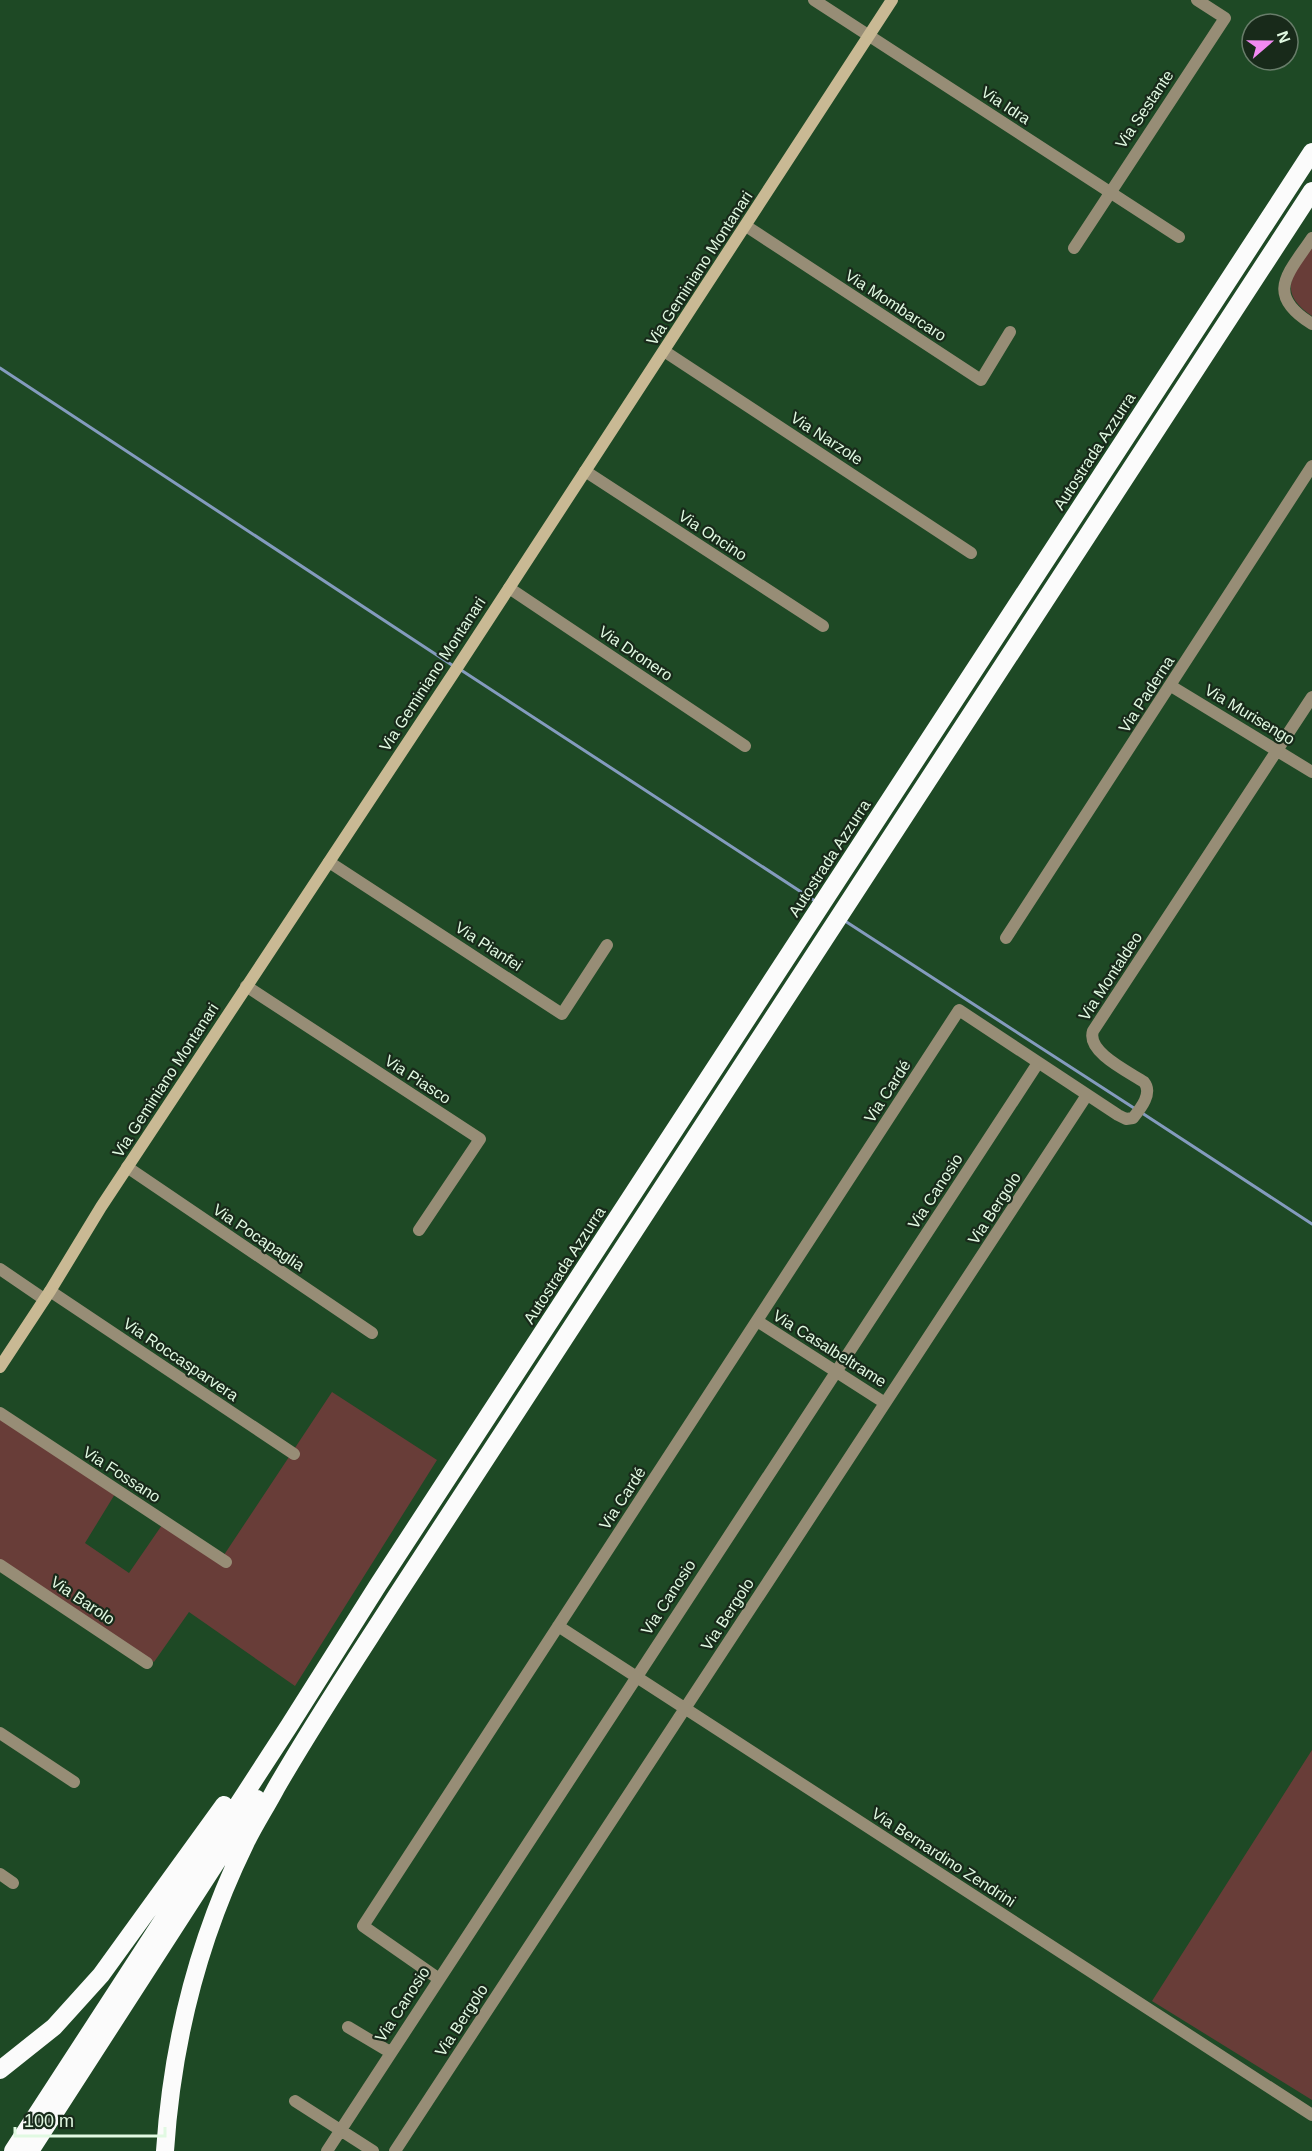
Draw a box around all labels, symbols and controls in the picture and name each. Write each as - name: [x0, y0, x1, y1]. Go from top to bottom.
- north arrow: [1240, 12, 1300, 72]
- text: N: [1274, 29, 1294, 45]
- street label: Via Sestante: [1112, 67, 1177, 152]
- street label: Via Idra: [978, 83, 1033, 128]
- street label: Via Geminiano Montanari: [643, 188, 756, 348]
- street label: Via Mombarcaro: [842, 266, 950, 344]
- street label: Autostrada Azzurra: [1050, 390, 1139, 513]
- street label: Via Narzole: [788, 409, 866, 468]
- street label: Via Oncino: [675, 507, 750, 564]
- street label: Via Geminiano Montanari: [376, 594, 489, 754]
- street label: Via Dronero: [596, 623, 676, 684]
- street label: Via Paderna: [1115, 653, 1178, 736]
- street label: Via Murisengo: [1202, 681, 1298, 748]
- street label: Autostrada Azzurra: [785, 797, 874, 920]
- street label: Via Pianfei: [452, 919, 525, 974]
- street label: Via Montaldeo: [1076, 929, 1145, 1024]
- street label: Via Geminiano Montanari: [109, 1000, 222, 1160]
- street label: Via Piasco: [382, 1052, 454, 1107]
- street label: Via Cardé: [861, 1057, 914, 1126]
- street label: Via Canosio: [905, 1151, 966, 1232]
- street label: Via Bergolo: [965, 1169, 1024, 1247]
- street label: Via Pocapaglia: [210, 1201, 308, 1274]
- street label: Autostrada Azzurra: [520, 1204, 609, 1327]
- street label: Via Casalbeltrame: [770, 1307, 890, 1390]
- street label: Via Roccasparvera: [120, 1315, 241, 1404]
- street label: Via Fossano: [80, 1443, 164, 1506]
- street label: Via Cardé: [596, 1464, 649, 1533]
- street label: Via Canosio: [638, 1557, 699, 1638]
- street label: Via Barolo: [47, 1573, 118, 1628]
- street label: Via Bergolo: [698, 1575, 757, 1653]
- street label: Via Bernardino Zendrini: [869, 1805, 1019, 1910]
- street label: Via Canosio: [372, 1964, 433, 2045]
- street label: Via Bergolo: [432, 1981, 491, 2059]
- scale bar: [15, 2100, 165, 2138]
- text: 100 m: [24, 2111, 74, 2131]

